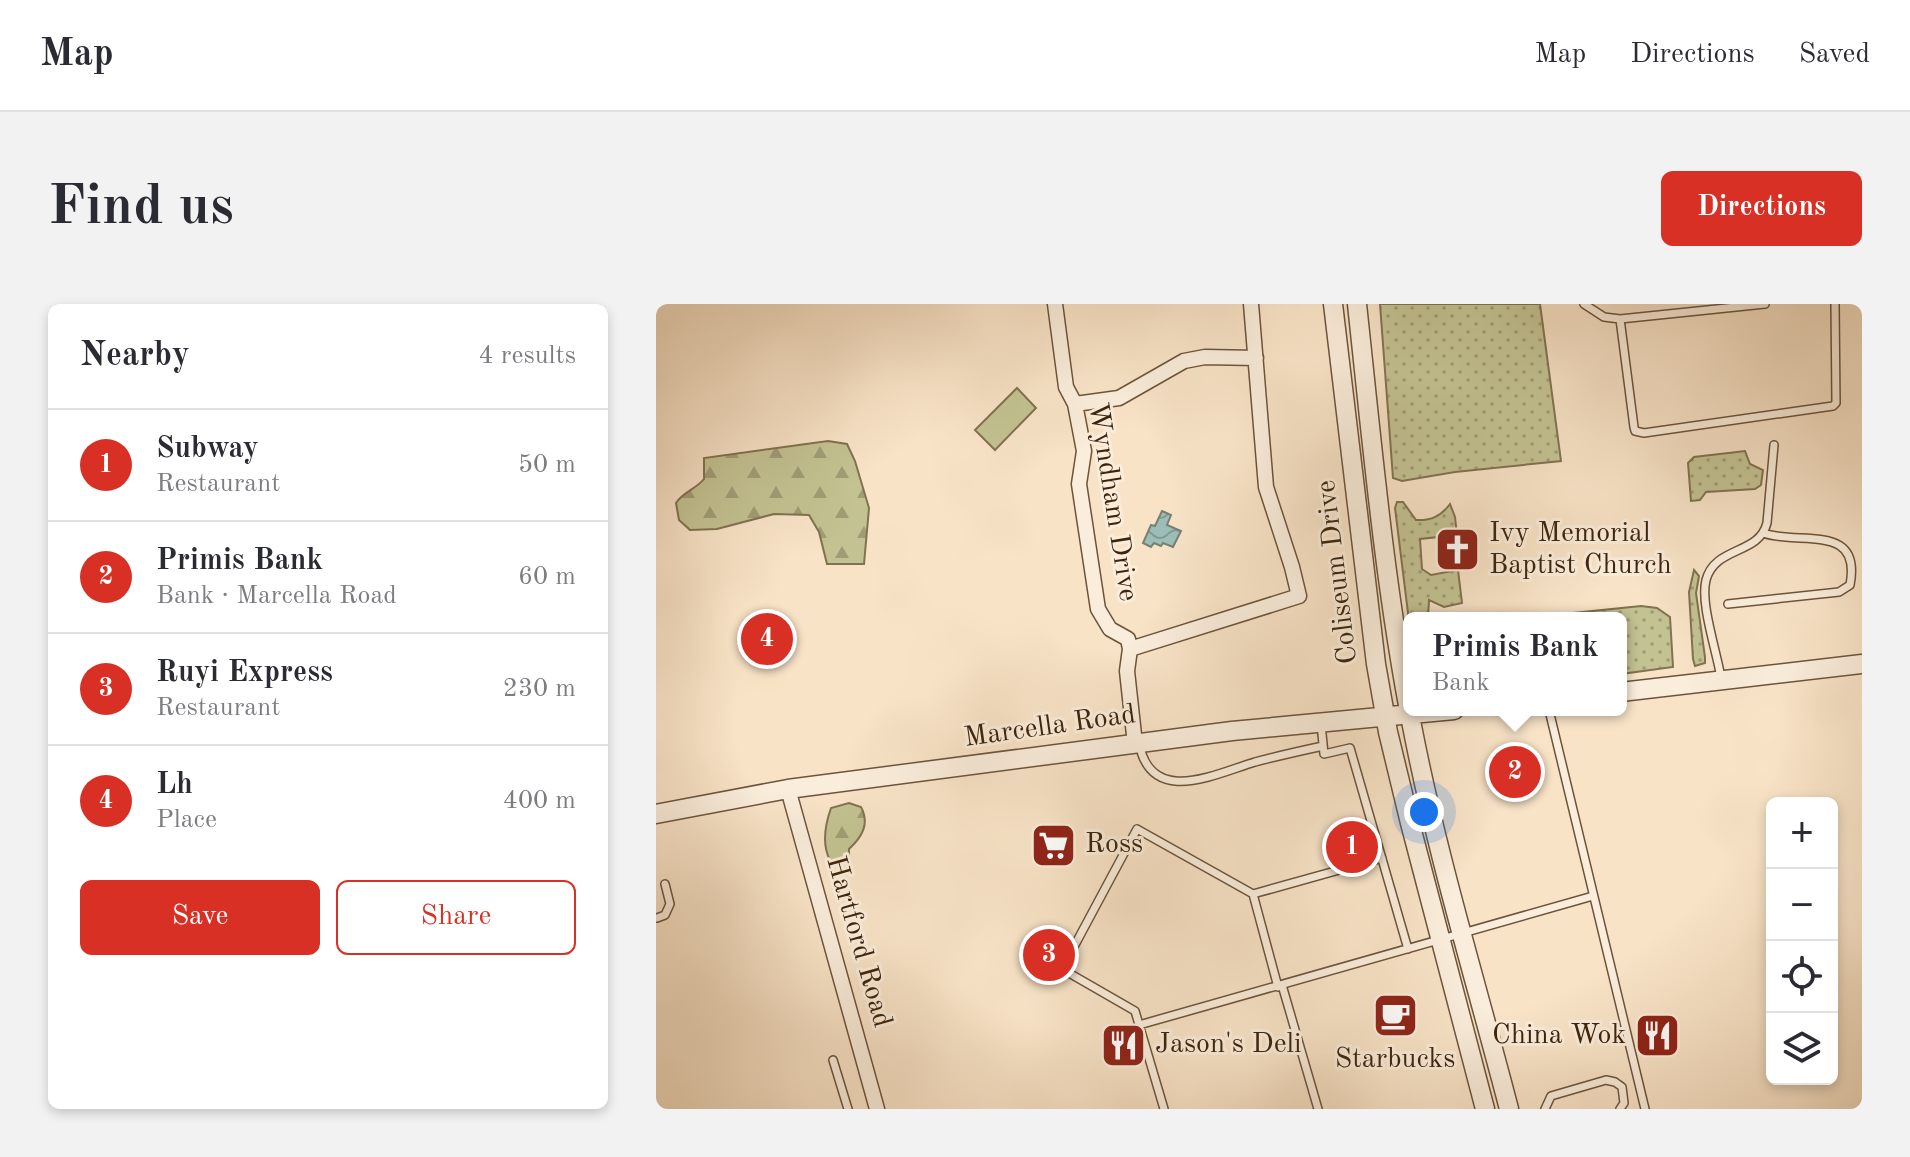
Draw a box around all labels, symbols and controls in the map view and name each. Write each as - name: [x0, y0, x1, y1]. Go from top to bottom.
- text: Map: [40, 36, 114, 74]
- text: Map: [1534, 41, 1586, 69]
- text: Directions: [1630, 41, 1755, 69]
- text: Saved: [1799, 41, 1870, 69]
- button: Directions: [1661, 171, 1862, 246]
- text: Find us: [48, 180, 234, 236]
- text: Nearby: [80, 339, 190, 373]
- text: 4 results: [478, 343, 576, 369]
- street label: Wyndham Drive: [1082, 401, 1142, 603]
- text: Subway: [156, 434, 259, 464]
- text: 1: [98, 452, 114, 478]
- text: 50 m: [518, 452, 576, 478]
- text: Restaurant: [156, 471, 280, 497]
- street label: Coliseum Drive: [1313, 478, 1363, 666]
- place label: Ivy Memorial Baptist Church: [1489, 520, 1672, 580]
- church icon: Ivy Memorial Baptist Church: [1434, 526, 1482, 574]
- text: Primis Bank: [156, 546, 323, 576]
- text: 2: [98, 564, 114, 590]
- text: 60 m: [518, 564, 576, 590]
- text: Bank · Marcella Road: [156, 583, 397, 609]
- pin: 4: [741, 609, 793, 669]
- popup: [1403, 612, 1627, 716]
- text: Primis Bank: [1431, 633, 1599, 663]
- text: Ruyi Express: [156, 658, 333, 688]
- text: Bank: [1431, 670, 1490, 696]
- text: 3: [98, 676, 114, 702]
- text: 230 m: [503, 676, 576, 702]
- text: Restaurant: [156, 695, 280, 721]
- street label: Marcella Road: [962, 701, 1138, 753]
- pin: 2: [1489, 742, 1541, 802]
- text: Lh: [156, 770, 193, 800]
- text: 4: [98, 788, 114, 814]
- text: 400 m: [503, 788, 576, 814]
- your location: [1404, 792, 1444, 832]
- map controls: [1766, 797, 1838, 1085]
- button: +: [1766, 797, 1838, 869]
- text: Place: [156, 807, 217, 833]
- pin: 1: [1326, 817, 1378, 877]
- supermarket icon: Ross: [1030, 821, 1078, 869]
- place label: Ross: [1085, 831, 1143, 859]
- street label: Hartford Road: [820, 853, 896, 1031]
- button: −: [1766, 869, 1838, 941]
- button: Save: [80, 880, 320, 955]
- button: Share: [336, 880, 576, 955]
- pin: 3: [1023, 925, 1075, 985]
- button: locate: [1766, 941, 1838, 1013]
- cafe icon: Starbucks: [1371, 992, 1419, 1040]
- restaurant icon: China Wok: [1633, 1012, 1681, 1060]
- button: layers: [1766, 1013, 1838, 1085]
- restaurant icon: Jason's Deli: [1100, 1021, 1148, 1069]
- place label: China Wok: [1492, 1022, 1626, 1050]
- place label: Jason's Deli: [1155, 1031, 1302, 1059]
- place label: Starbucks: [1335, 1046, 1455, 1074]

